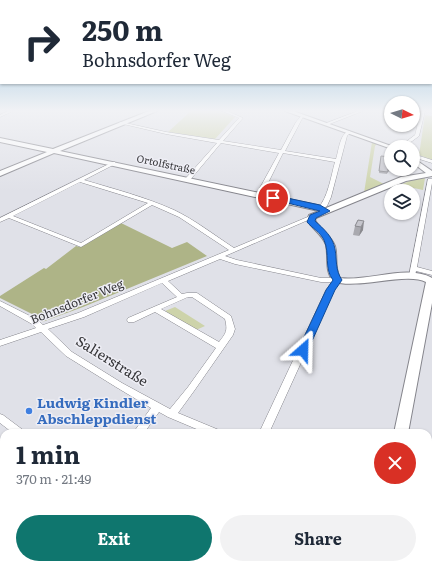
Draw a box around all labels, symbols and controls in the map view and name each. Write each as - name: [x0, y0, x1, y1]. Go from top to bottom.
- text: 250 m: [82, 8, 163, 50]
- icon: right: [16, 16, 68, 68]
- text: Bohnsdorfer Weg: [82, 46, 231, 73]
- north arrow: [384, 96, 420, 132]
- map controls: [384, 96, 420, 220]
- button: search: [384, 140, 420, 176]
- street label: Ortolfstraße: [135, 150, 197, 177]
- pin: [256, 181, 290, 215]
- button: layers: [384, 184, 420, 220]
- icon: arrive: [262, 187, 284, 209]
- street label: Bohnsdorfer Weg: [27, 274, 126, 328]
- position arrow: [282, 329, 324, 371]
- street label: Salierstraße: [73, 330, 152, 390]
- place label: Ludwig Kindler Abschleppdienst: [37, 392, 157, 428]
- marker: Ludwig Kindler Abschleppdienst: [24, 406, 34, 416]
- text: 1 min: [16, 436, 80, 471]
- button: close: [374, 442, 416, 484]
- text: 370 m · 21:49: [16, 469, 91, 488]
- button: Exit: [16, 515, 212, 561]
- button: Share: [220, 515, 416, 561]

